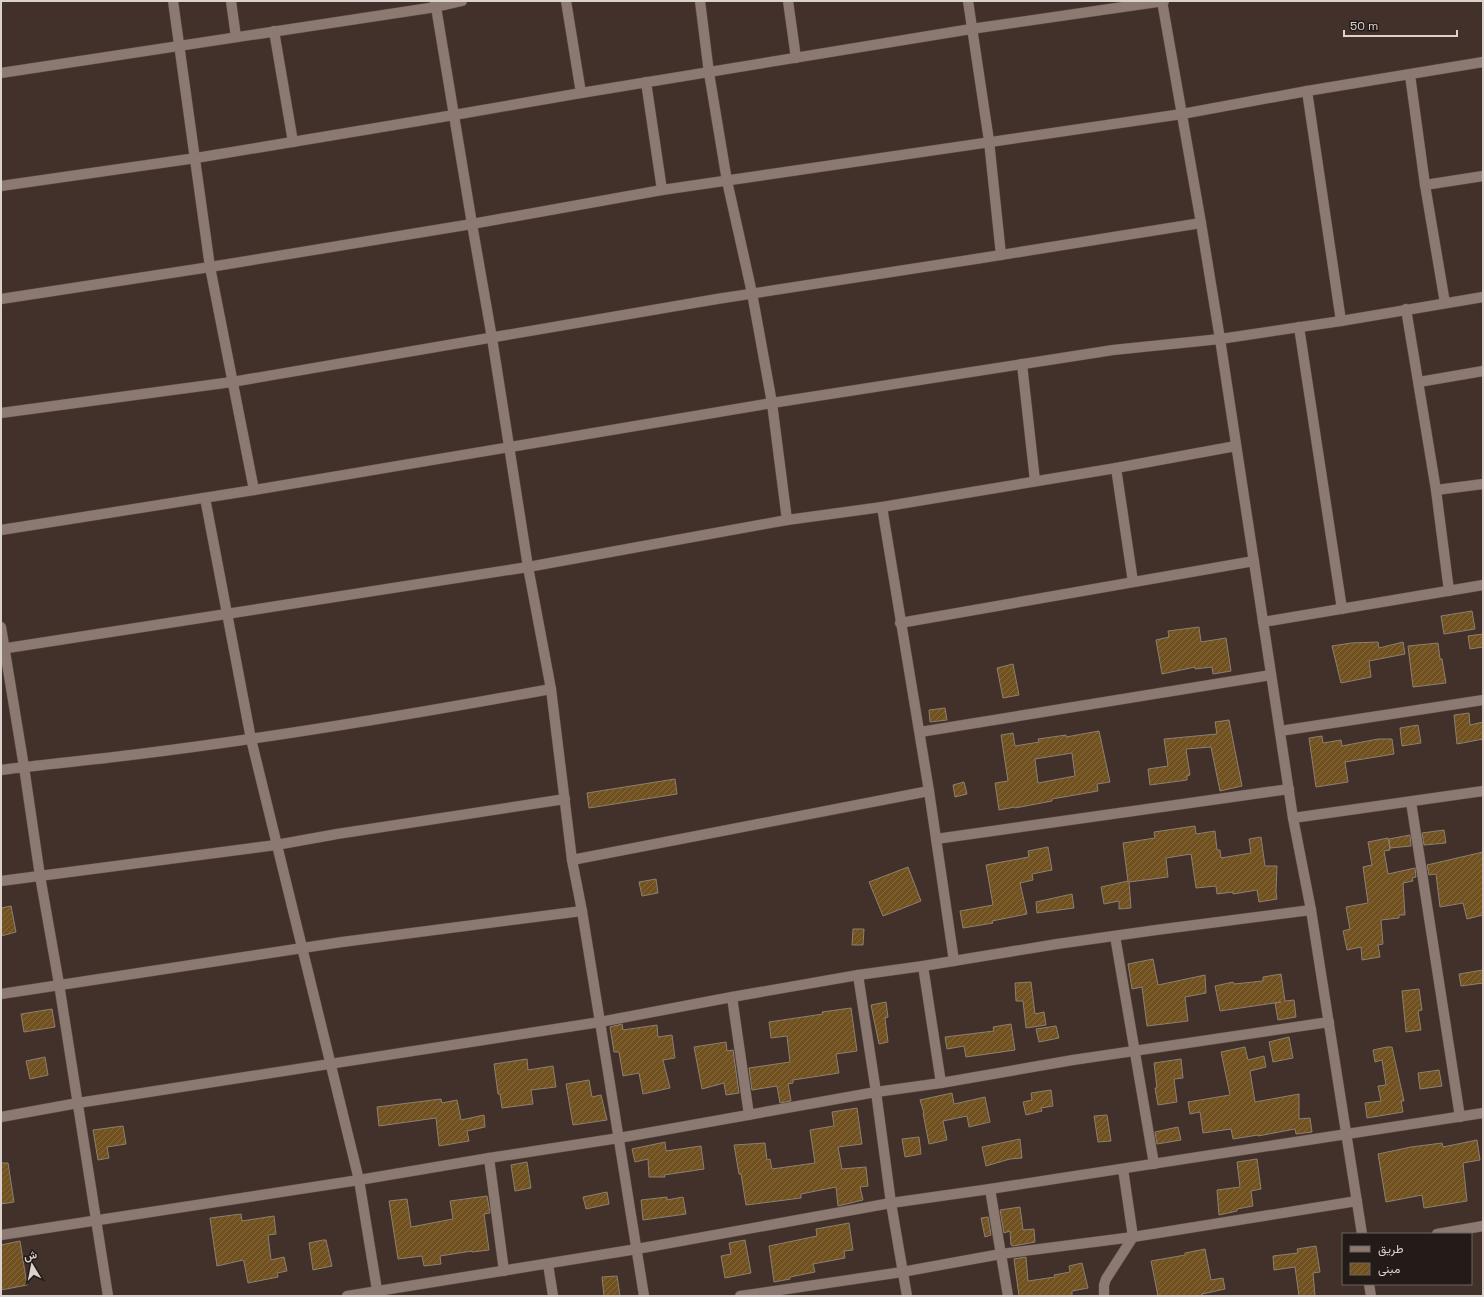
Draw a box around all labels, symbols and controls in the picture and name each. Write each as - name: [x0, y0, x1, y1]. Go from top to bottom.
- scale bar: [1344, 12, 1457, 38]
- text: 50 m: [1350, 18, 1378, 34]
- legend: [1342, 1233, 1472, 1285]
- text: طريق: [1378, 1241, 1404, 1257]
- north arrow: [12, 1245, 52, 1285]
- text: ش: [23, 1247, 38, 1263]
- text: مبنى: [1378, 1261, 1400, 1277]

